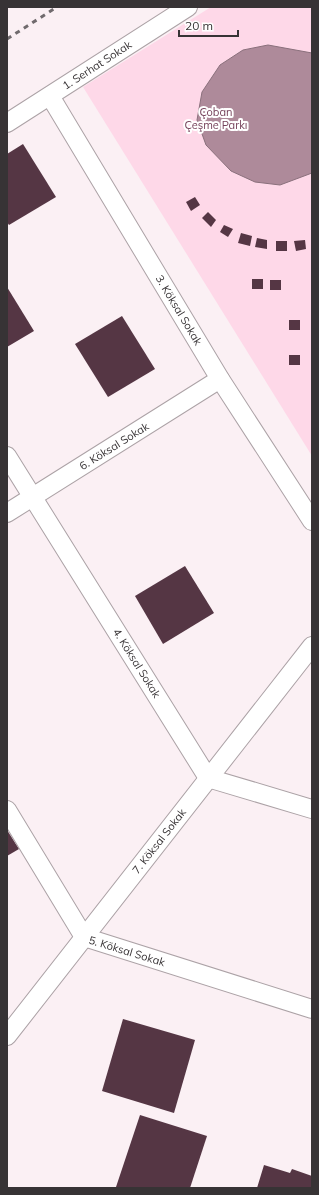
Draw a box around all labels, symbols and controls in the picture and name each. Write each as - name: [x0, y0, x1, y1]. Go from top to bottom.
- scale bar: [179, 12, 238, 38]
- text: 20 m: [185, 18, 213, 33]
- street label: 1. Serhat Sokak: [60, 37, 134, 93]
- park label: Çoban Çeşme Parkı: [185, 105, 247, 132]
- street label: 3. Köksal Sokak: [153, 272, 206, 348]
- street label: 6. Köksal Sokak: [77, 419, 152, 473]
- street label: 4. Köksal Sokak: [110, 626, 164, 701]
- street label: 7. Köksal Sokak: [129, 805, 189, 877]
- street label: 5. Köksal Sokak: [87, 933, 167, 969]

